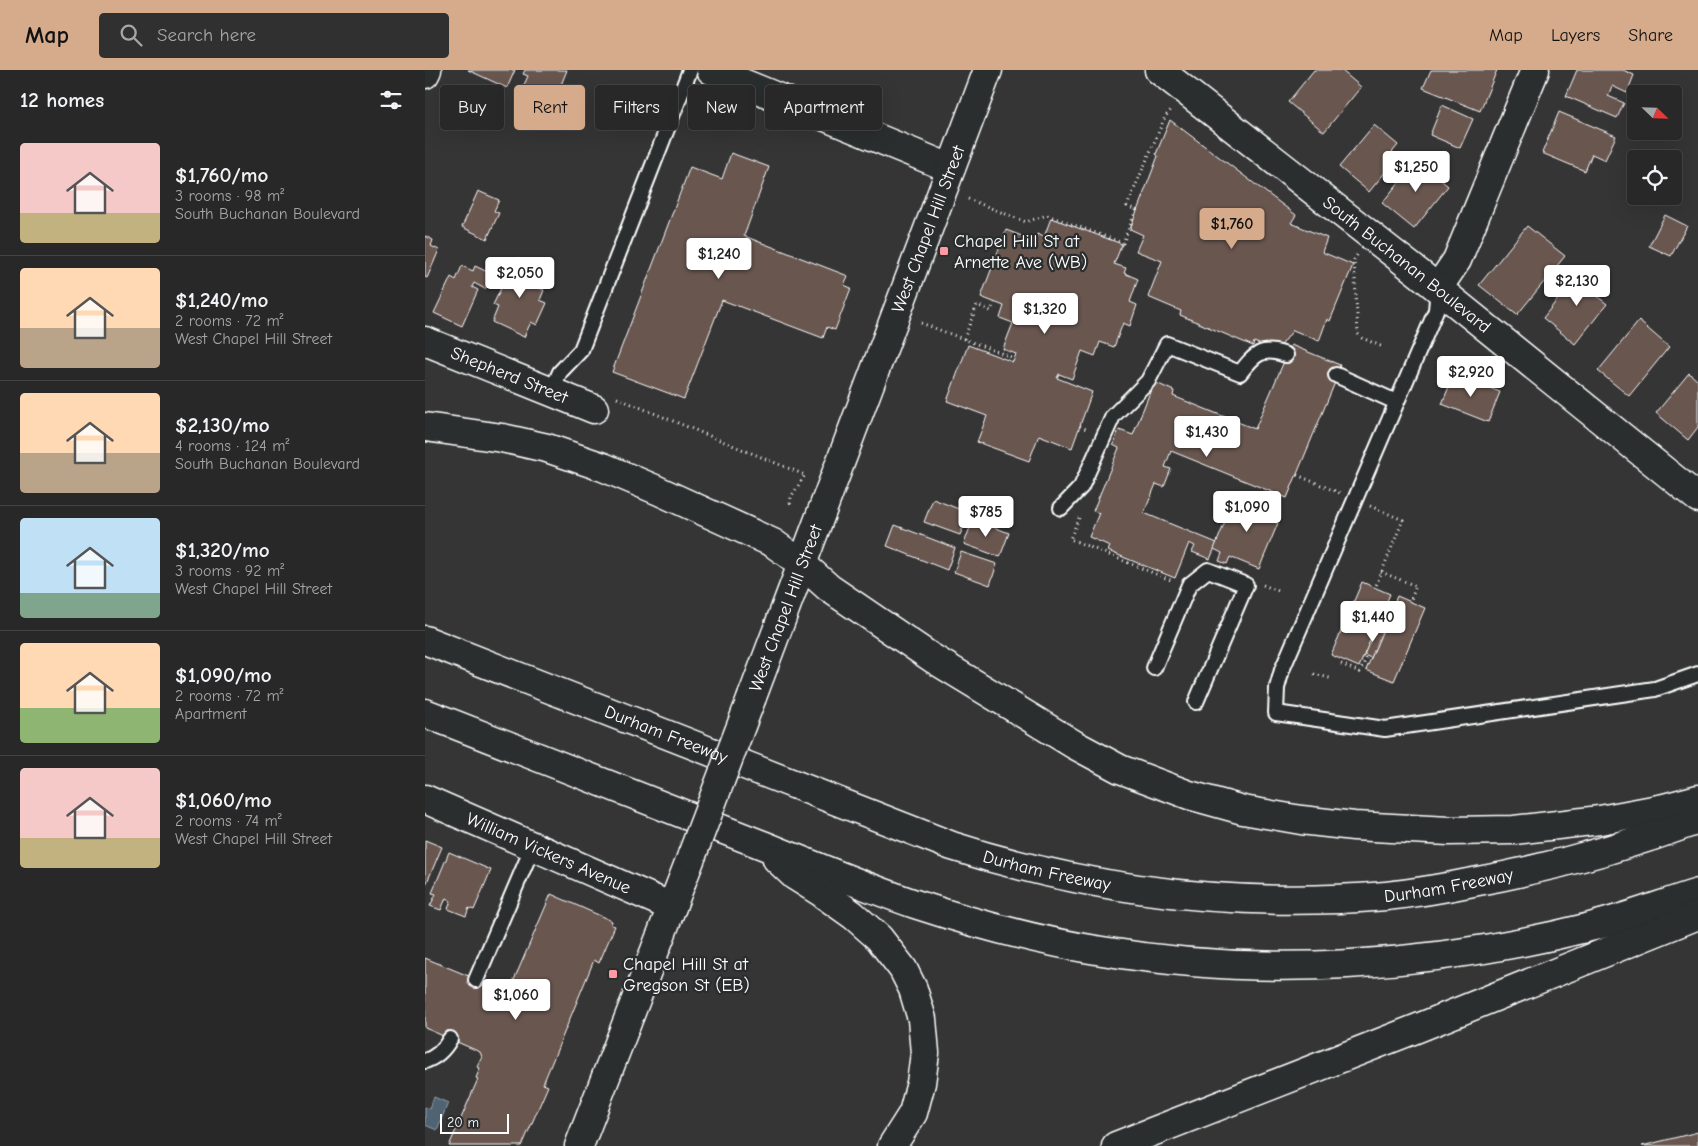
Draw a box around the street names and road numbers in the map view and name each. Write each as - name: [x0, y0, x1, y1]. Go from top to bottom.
- street label: West Chapel Hill Street: [887, 142, 969, 315]
- street label: South Buchanan Boulevard: [1319, 192, 1495, 337]
- street label: Shepherd Street: [448, 342, 572, 408]
- street label: West Chapel Hill Street: [744, 521, 827, 695]
- street label: Durham Freeway: [602, 701, 732, 768]
- street label: William Vickers Avenue: [463, 808, 634, 898]
- street label: Durham Freeway: [981, 846, 1113, 895]
- street label: Durham Freeway: [1383, 864, 1516, 907]

